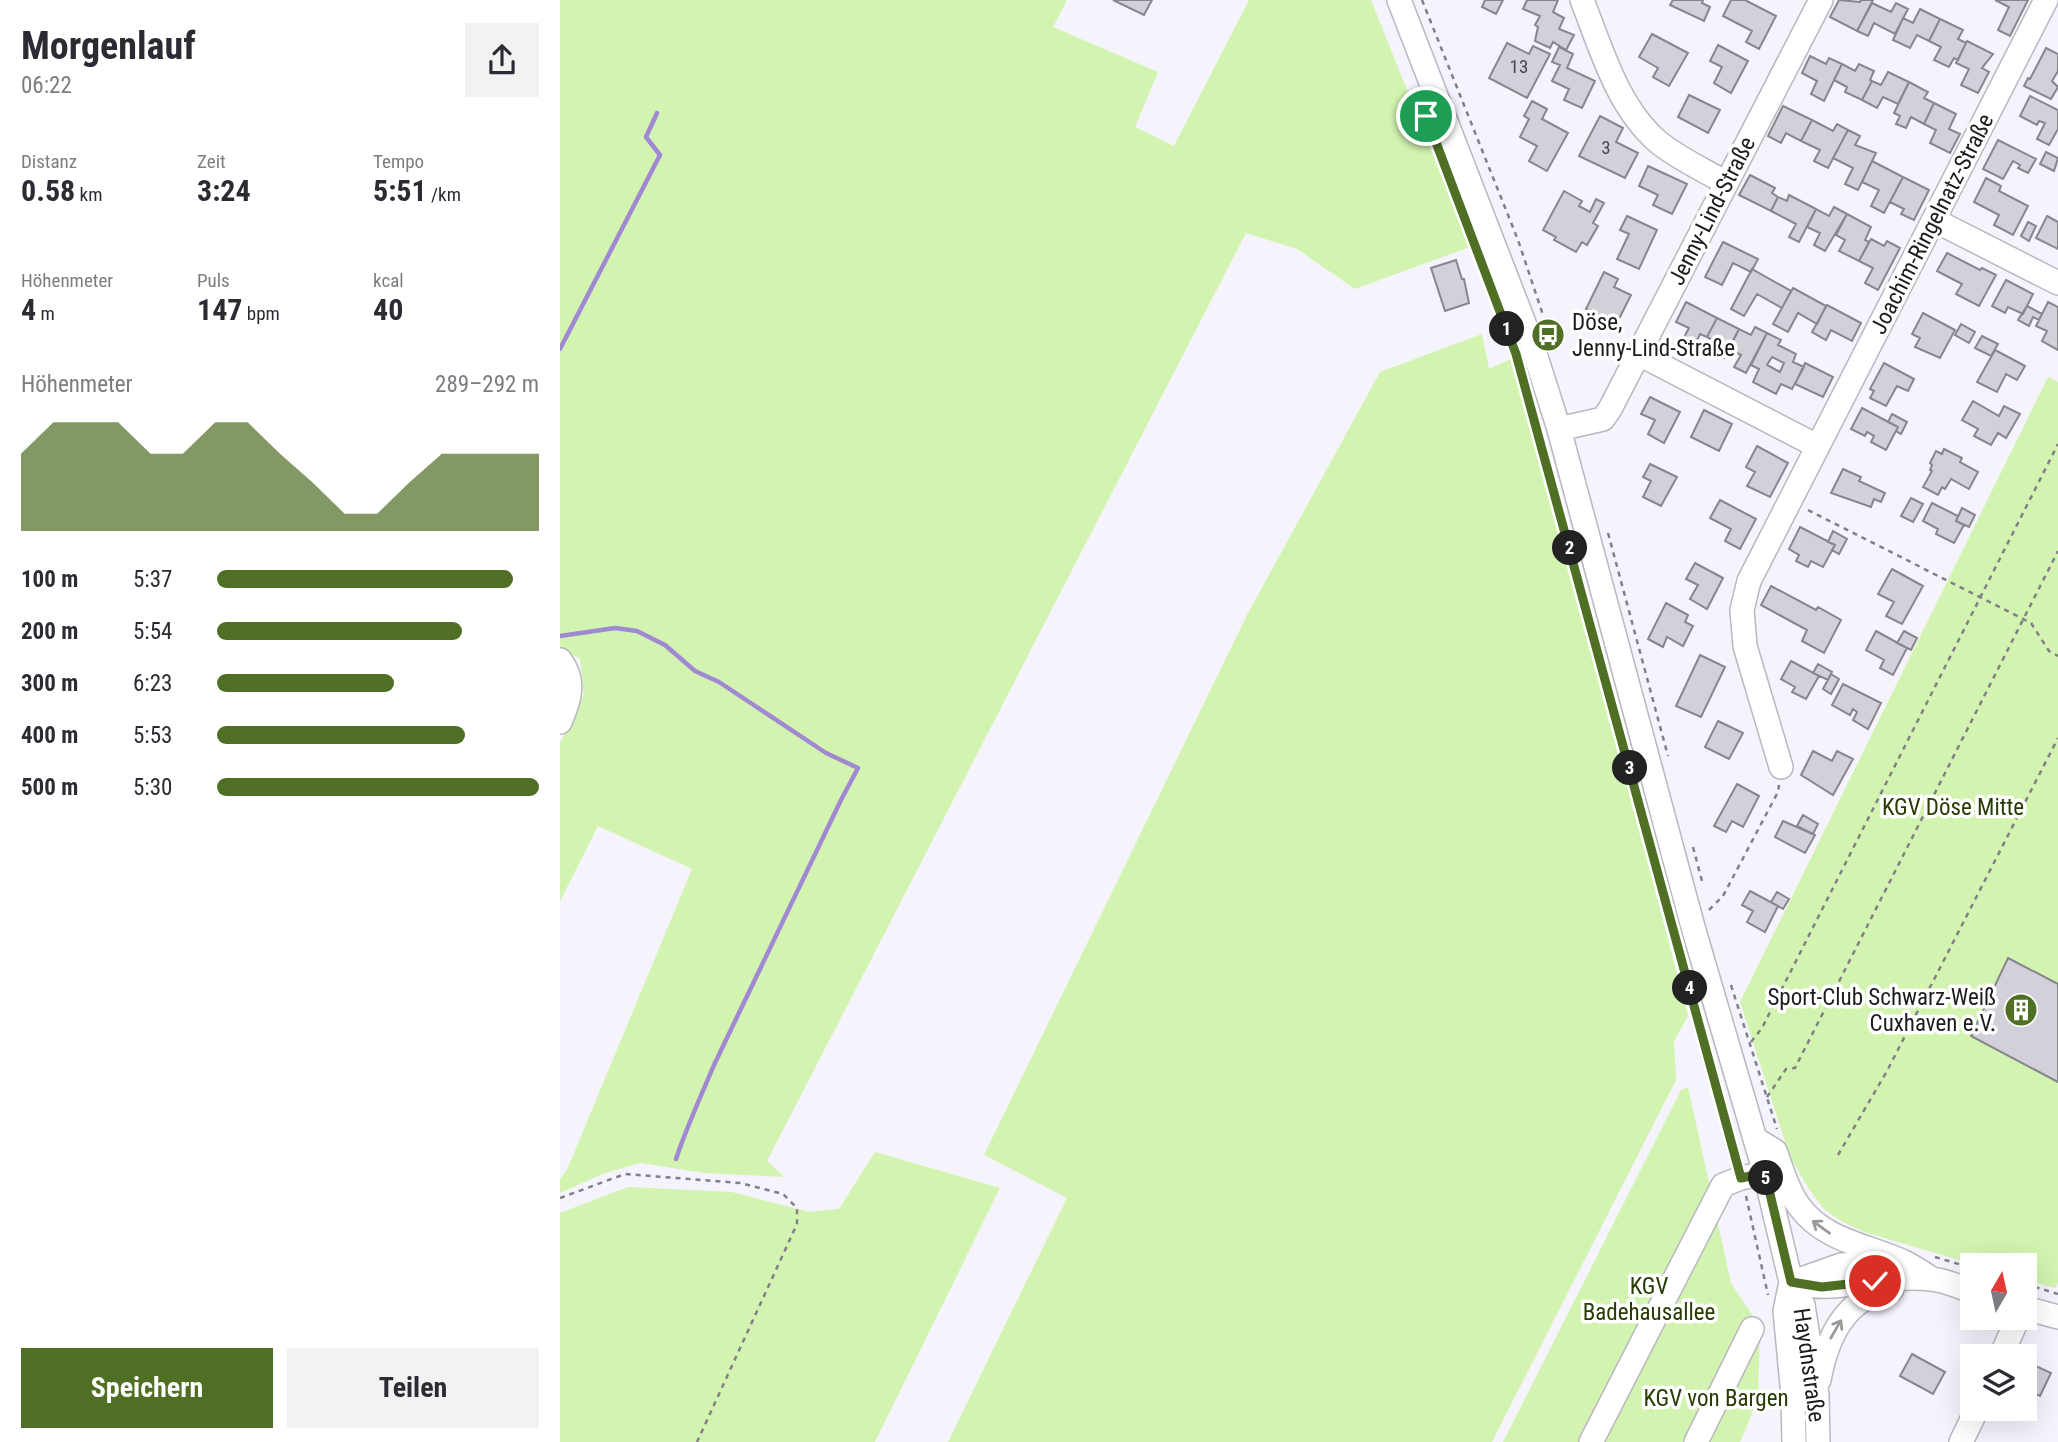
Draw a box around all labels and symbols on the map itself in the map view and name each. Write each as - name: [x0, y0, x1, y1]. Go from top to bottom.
- house number: 13: [1510, 55, 1528, 78]
- pin: [1396, 86, 1456, 146]
- street label: Joachim-Ringelnatz-Straße: [1865, 109, 1999, 339]
- street label: Jenny-Lind-Straße: [1663, 132, 1761, 290]
- house number: 3: [1601, 136, 1611, 159]
- place label: Döse, Jenny-Lind-Straße: [1572, 309, 1735, 362]
- pin: 1: [1490, 312, 1524, 346]
- bus stop icon: Döse, Jenny-Lind-Straße: [1529, 316, 1567, 354]
- pin: 2: [1552, 530, 1588, 566]
- pin: 3: [1612, 750, 1648, 786]
- park label: KGV Döse Mitte: [1882, 794, 2024, 821]
- pin: 4: [1672, 970, 1708, 1006]
- place label: Sport-Club Schwarz-Weiß Cuxhaven e.V.: [1767, 984, 1996, 1037]
- building icon: Sport-Club Schwarz-Weiß Cuxhaven e.V.: [2002, 991, 2040, 1029]
- pin: 5: [1748, 1160, 1784, 1196]
- one-way arrow: [1811, 1220, 1830, 1235]
- pin: [1845, 1251, 1905, 1311]
- north arrow: [1960, 1253, 2037, 1330]
- park label: KGV Badehausallee: [1583, 1273, 1715, 1326]
- street label: Haydnstraße: [1788, 1306, 1830, 1424]
- one-way arrow: [1829, 1319, 1843, 1339]
- park label: KGV von Bargen: [1643, 1385, 1789, 1412]

